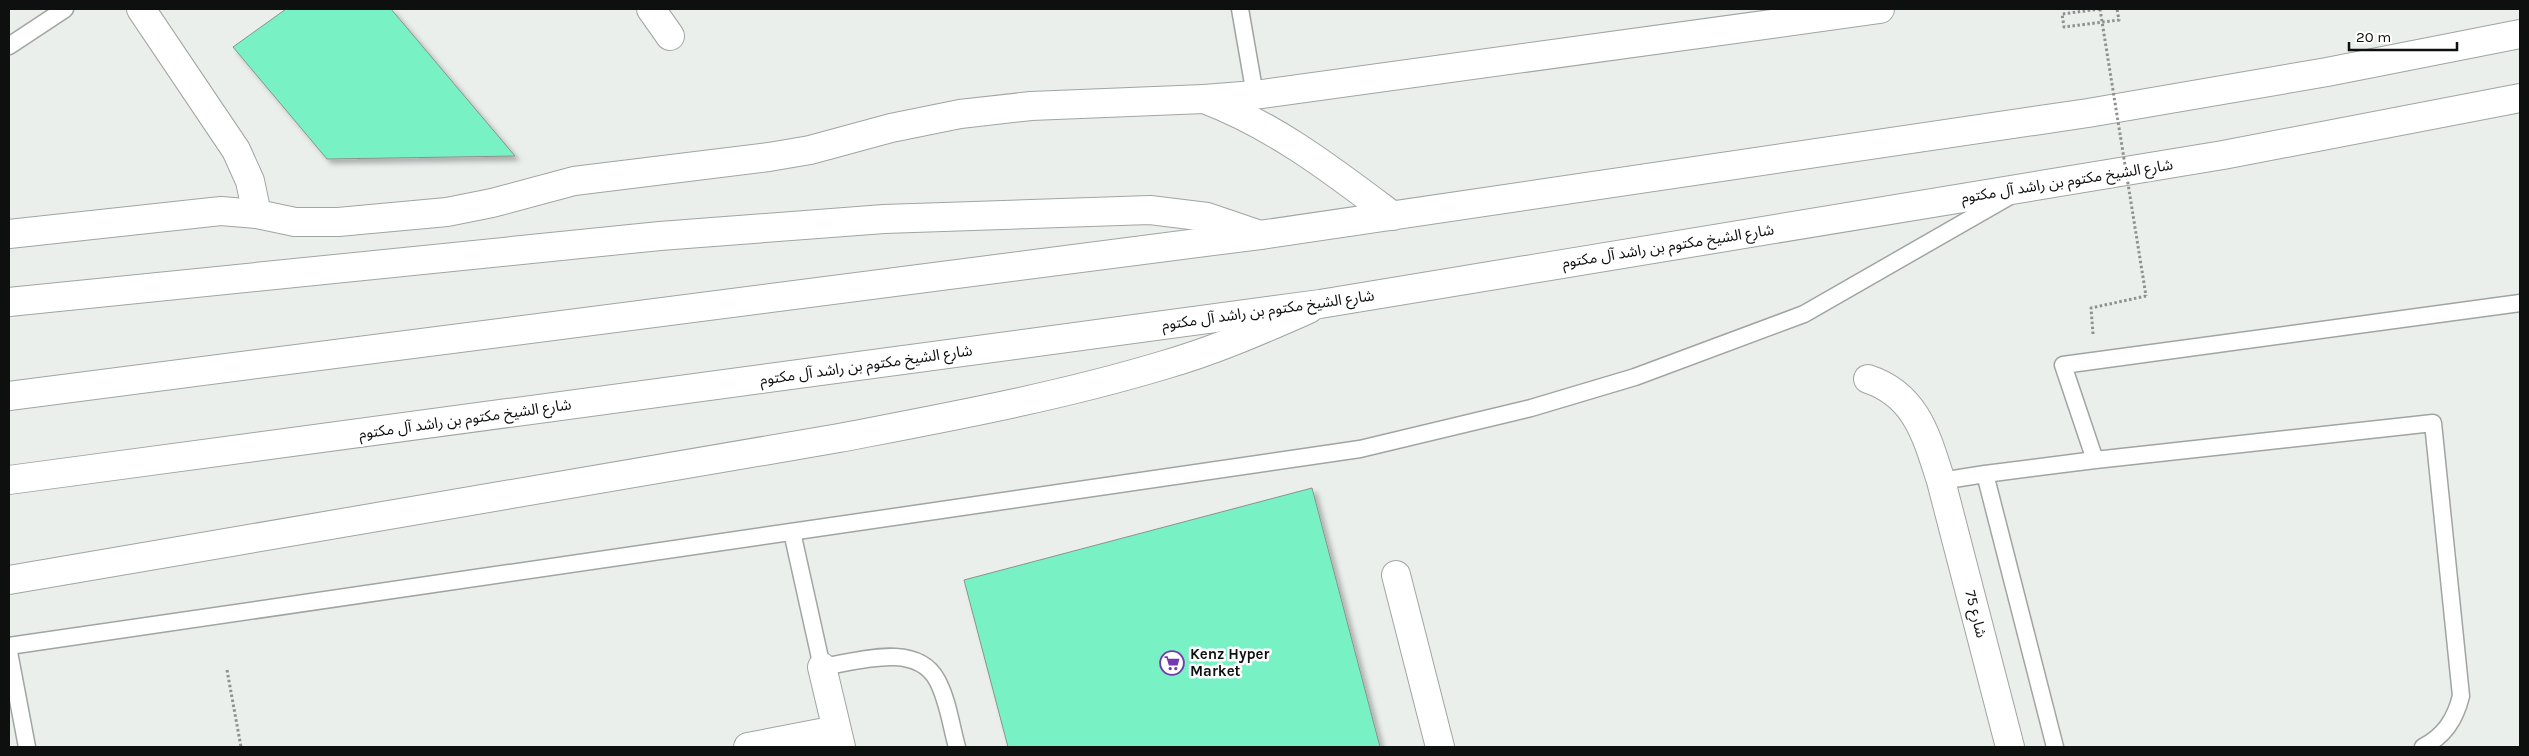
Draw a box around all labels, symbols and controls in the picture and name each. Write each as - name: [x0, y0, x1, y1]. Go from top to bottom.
- scale bar: [2349, 20, 2456, 52]
- text: 20 m: [2356, 28, 2391, 46]
- street label: شارع الشيخ مكتوم بن راشد آل مكتوم: [1960, 155, 2175, 210]
- street label: شارع الشيخ مكتوم بن راشد آل مكتوم: [1561, 220, 1776, 275]
- street label: شارع الشيخ مكتوم بن راشد آل مكتوم: [1161, 286, 1376, 337]
- street label: شارع الشيخ مكتوم بن راشد آل مكتوم: [759, 341, 974, 392]
- street label: شارع الشيخ مكتوم بن راشد آل مكتوم: [358, 395, 573, 446]
- street label: شارع 75: [1959, 588, 1991, 641]
- place label: Kenz Hyper Market: [1190, 645, 1270, 680]
- supermarket icon: Kenz Hyper Market: [1159, 650, 1185, 676]

